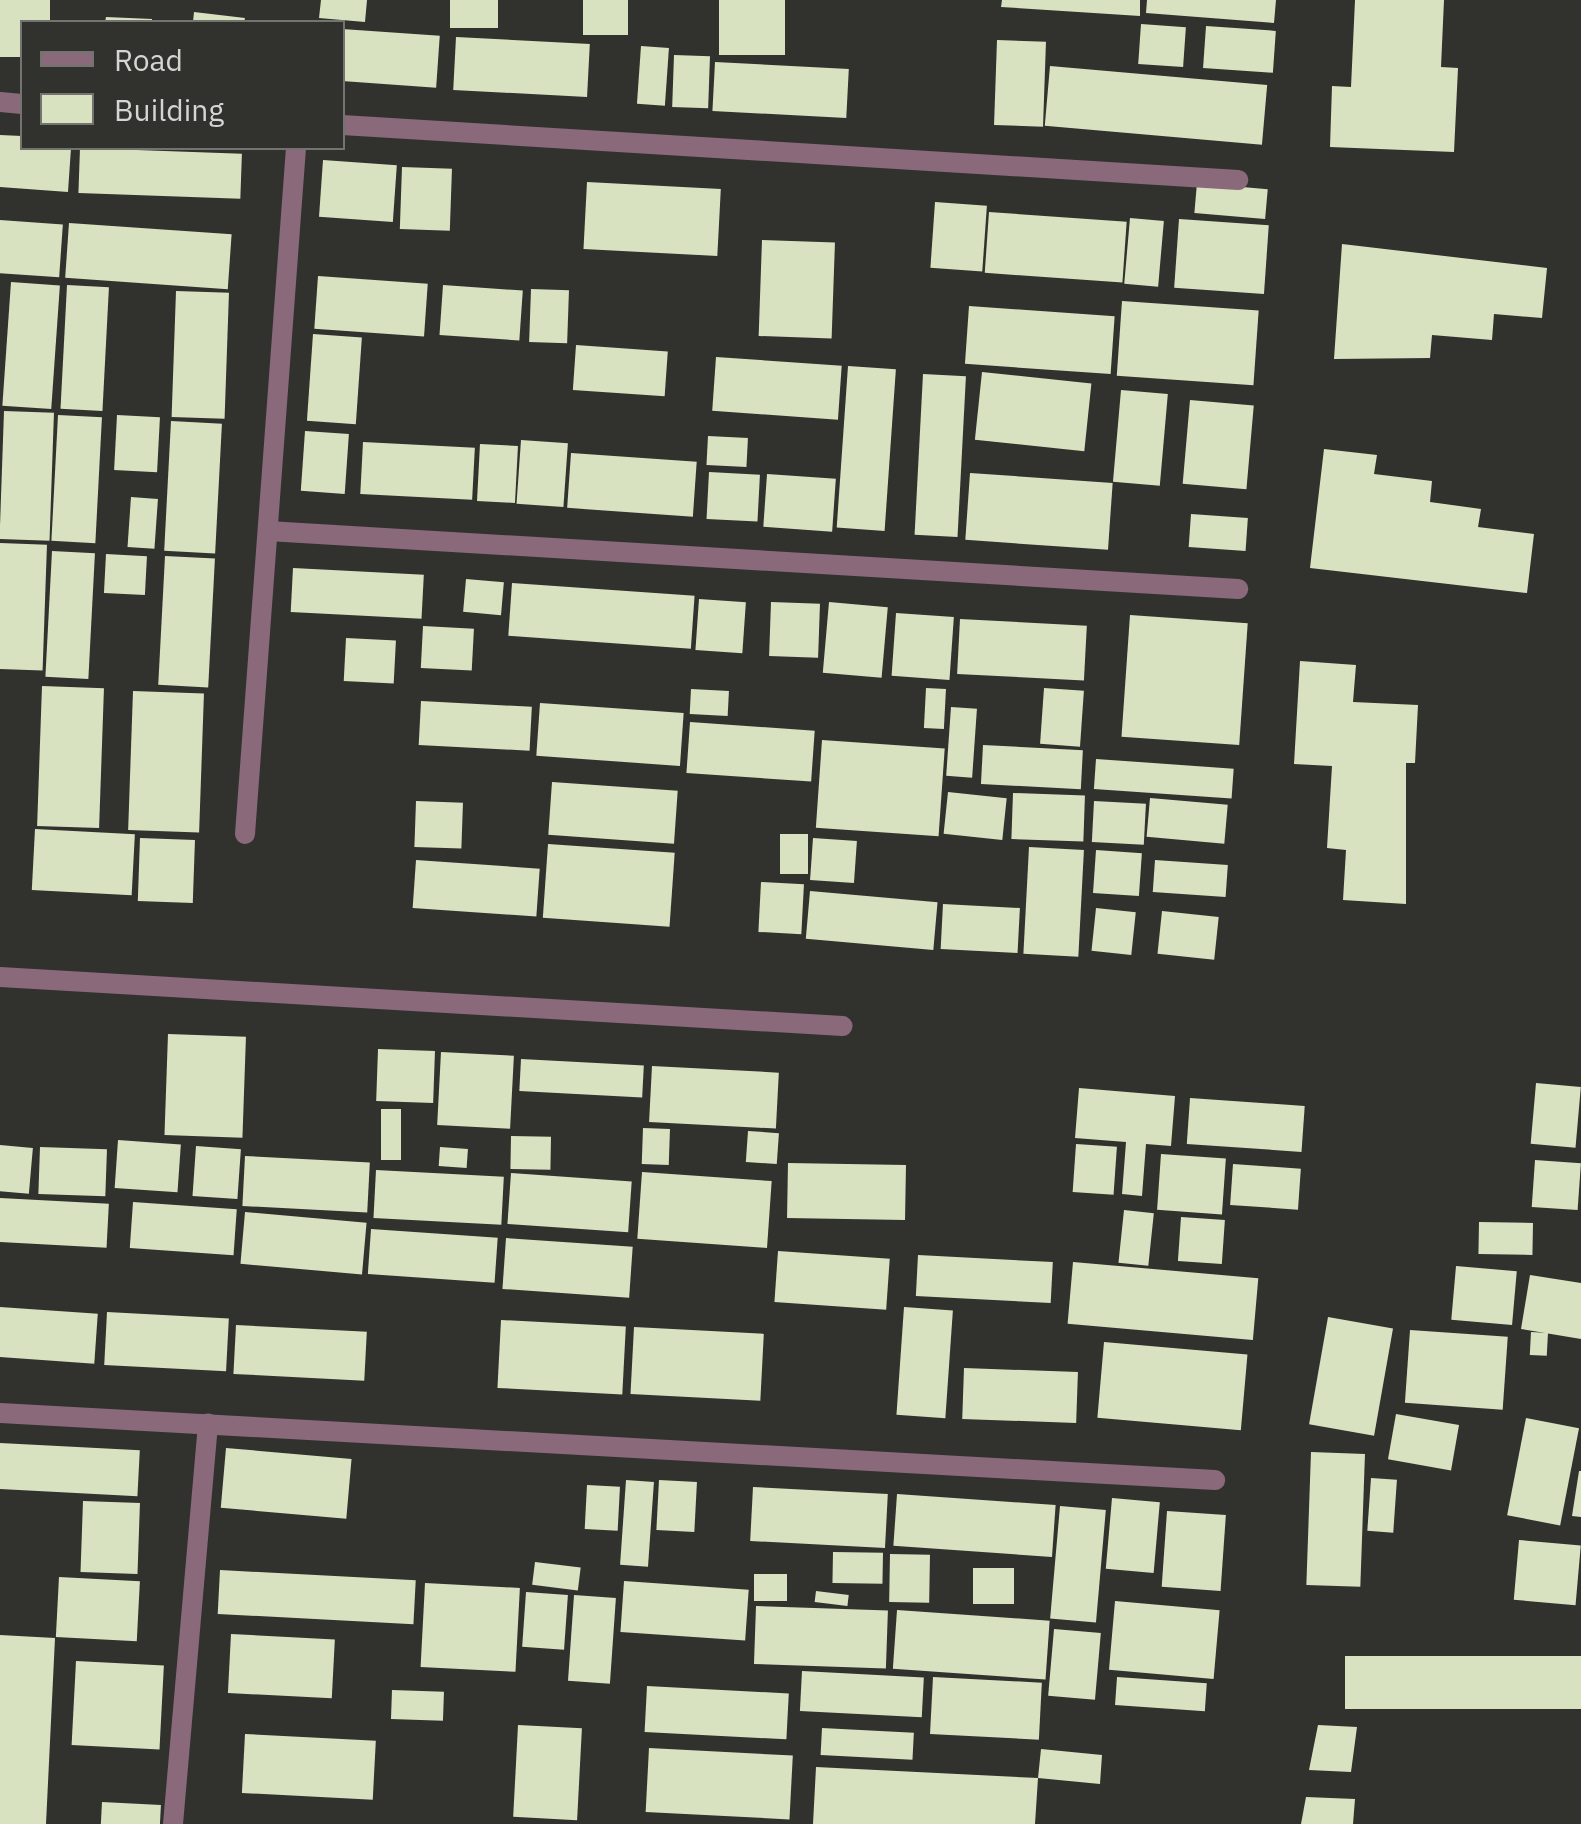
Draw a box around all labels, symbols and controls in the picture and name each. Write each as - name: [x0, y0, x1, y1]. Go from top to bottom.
- legend: [20, 20, 345, 150]
- text: Road: [114, 40, 183, 79]
- text: Building: [114, 90, 224, 129]

